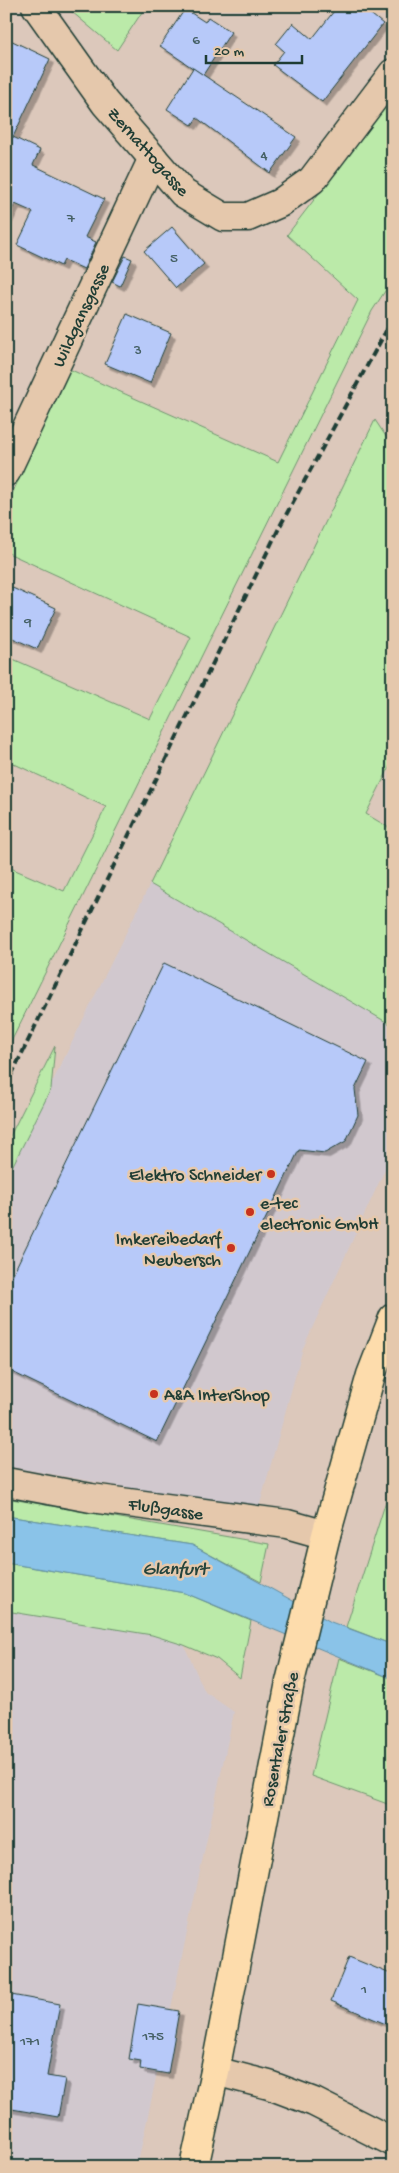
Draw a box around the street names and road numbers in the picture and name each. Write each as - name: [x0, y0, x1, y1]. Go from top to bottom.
- street label: Zernattogasse: [102, 104, 193, 202]
- street label: Wildgansgasse: [49, 260, 116, 371]
- street label: Flußgasse: [126, 1495, 205, 1526]
- street label: Rosentaler Straße: [258, 1670, 305, 1809]

